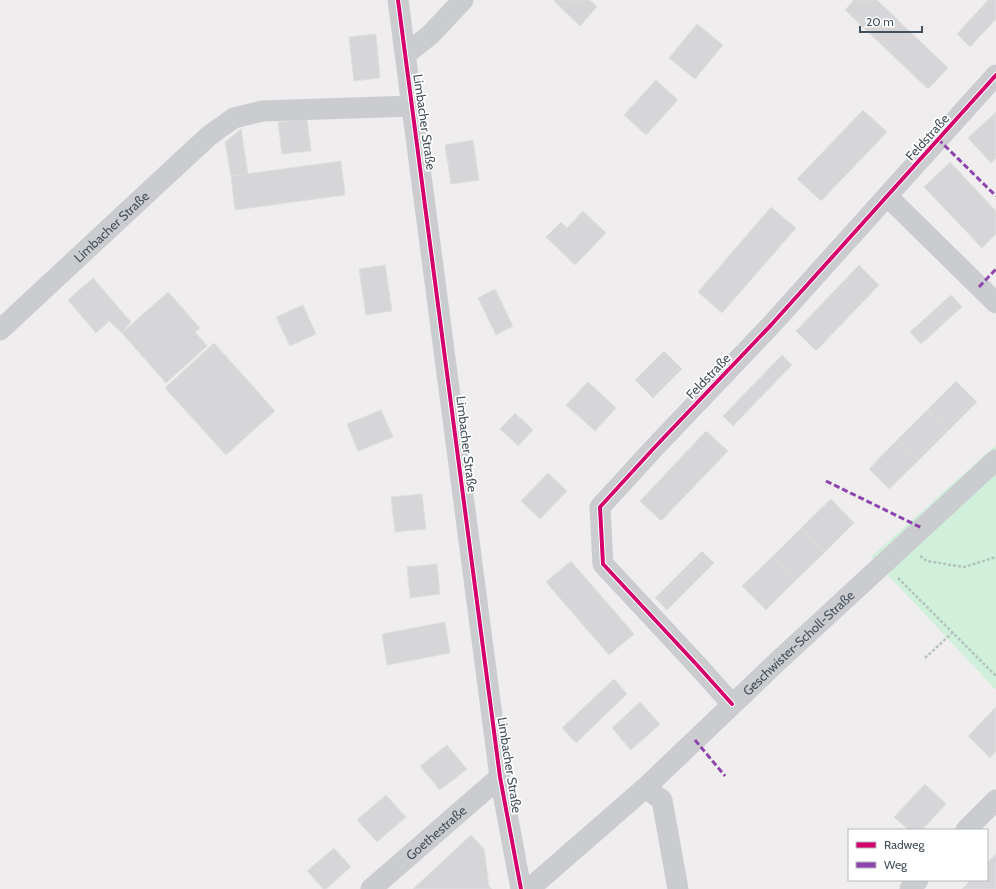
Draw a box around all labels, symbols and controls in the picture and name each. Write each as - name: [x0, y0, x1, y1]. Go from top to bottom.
- scale bar: [860, 8, 922, 34]
- text: 20 m: [866, 14, 894, 29]
- street label: Limbacher Straße: [410, 73, 440, 171]
- street label: Feldstraße: [902, 110, 952, 164]
- street label: Limbacher Straße: [70, 187, 153, 265]
- street label: Feldstraße: [682, 350, 734, 402]
- street label: Limbacher Straße: [453, 395, 481, 493]
- street label: Geschwister-Scholl-Straße: [739, 587, 858, 699]
- street label: Limbacher Straße: [495, 716, 526, 814]
- street label: Goethestraße: [402, 802, 470, 863]
- legend: [848, 829, 988, 881]
- text: Radweg: [884, 837, 925, 852]
- text: Weg: [884, 857, 908, 872]

